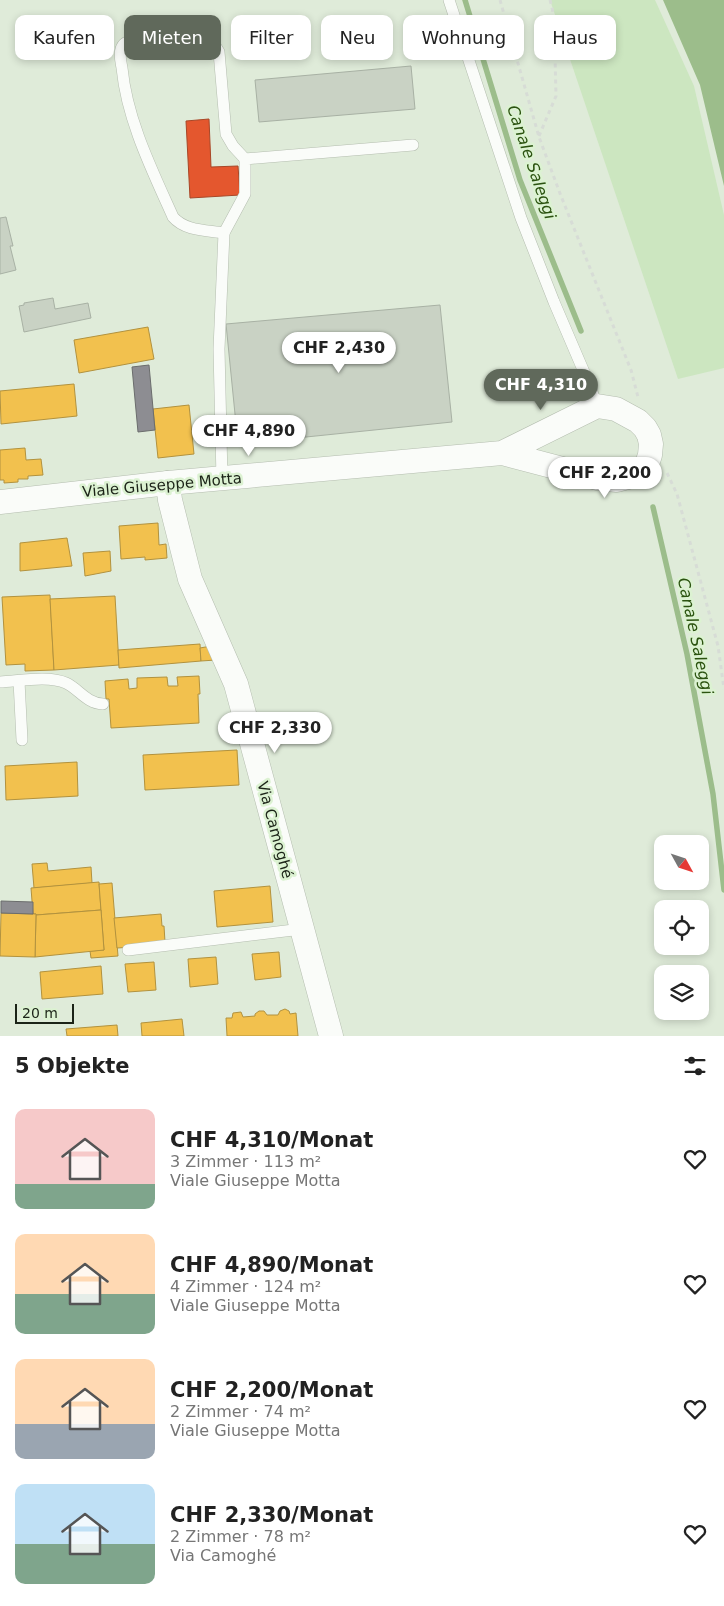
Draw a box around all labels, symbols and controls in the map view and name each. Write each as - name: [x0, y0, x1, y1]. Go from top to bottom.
- chip: Kaufen: [15, 15, 114, 60]
- chip: Mieten: [124, 15, 221, 60]
- chip: Filter: [231, 15, 311, 60]
- chip: Neu: [321, 15, 393, 60]
- chip: Wohnung: [403, 15, 524, 60]
- chip: Haus: [534, 15, 616, 60]
- water label: Canale Saleggi: [503, 103, 560, 222]
- pin: CHF 2,430: [282, 332, 396, 374]
- text: CHF 2,430: [293, 338, 385, 357]
- pin: CHF 4,310: [484, 368, 598, 411]
- text: CHF 4,310: [495, 375, 587, 394]
- pin: CHF 4,890: [192, 414, 306, 457]
- text: CHF 4,890: [203, 421, 295, 440]
- pin: CHF 2,200: [548, 456, 662, 499]
- text: CHF 2,200: [559, 463, 651, 482]
- street label: Viale Giuseppe Motta: [82, 469, 242, 501]
- water label: Canale Saleggi: [674, 576, 717, 697]
- pin: CHF 2,330: [218, 712, 332, 754]
- text: CHF 2,330: [229, 718, 321, 737]
- street label: Via Camoghé: [253, 779, 297, 881]
- north arrow: [654, 835, 709, 890]
- map controls: [654, 835, 709, 1020]
- button: locate: [654, 900, 709, 955]
- button: layers: [654, 965, 709, 1020]
- scale bar: [15, 1001, 74, 1024]
- text: 20 m: [22, 1005, 58, 1021]
- icon: filters: [681, 1052, 709, 1080]
- text: 5 Objekte: [15, 1054, 130, 1078]
- text: CHF 4,310/Monat: [170, 1128, 373, 1152]
- icon: home: [55, 1129, 115, 1189]
- icon: heart: [681, 1145, 709, 1173]
- text: 3 Zimmer · 113 m²: [170, 1152, 321, 1171]
- text: Viale Giuseppe Motta: [170, 1171, 341, 1190]
- text: CHF 4,890/Monat: [170, 1253, 373, 1277]
- icon: home: [55, 1254, 115, 1314]
- icon: heart: [681, 1270, 709, 1298]
- text: 4 Zimmer · 124 m²: [170, 1277, 321, 1296]
- text: Viale Giuseppe Motta: [170, 1296, 341, 1315]
- text: CHF 2,200/Monat: [170, 1378, 373, 1402]
- icon: home: [55, 1379, 115, 1439]
- icon: heart: [681, 1395, 709, 1423]
- text: 2 Zimmer · 74 m²: [170, 1402, 311, 1421]
- text: Viale Giuseppe Motta: [170, 1421, 341, 1440]
- text: CHF 2,330/Monat: [170, 1503, 373, 1527]
- icon: home: [55, 1504, 115, 1564]
- icon: heart: [681, 1520, 709, 1548]
- text: 2 Zimmer · 78 m²: [170, 1527, 311, 1546]
- text: Via Camoghé: [170, 1546, 276, 1565]

